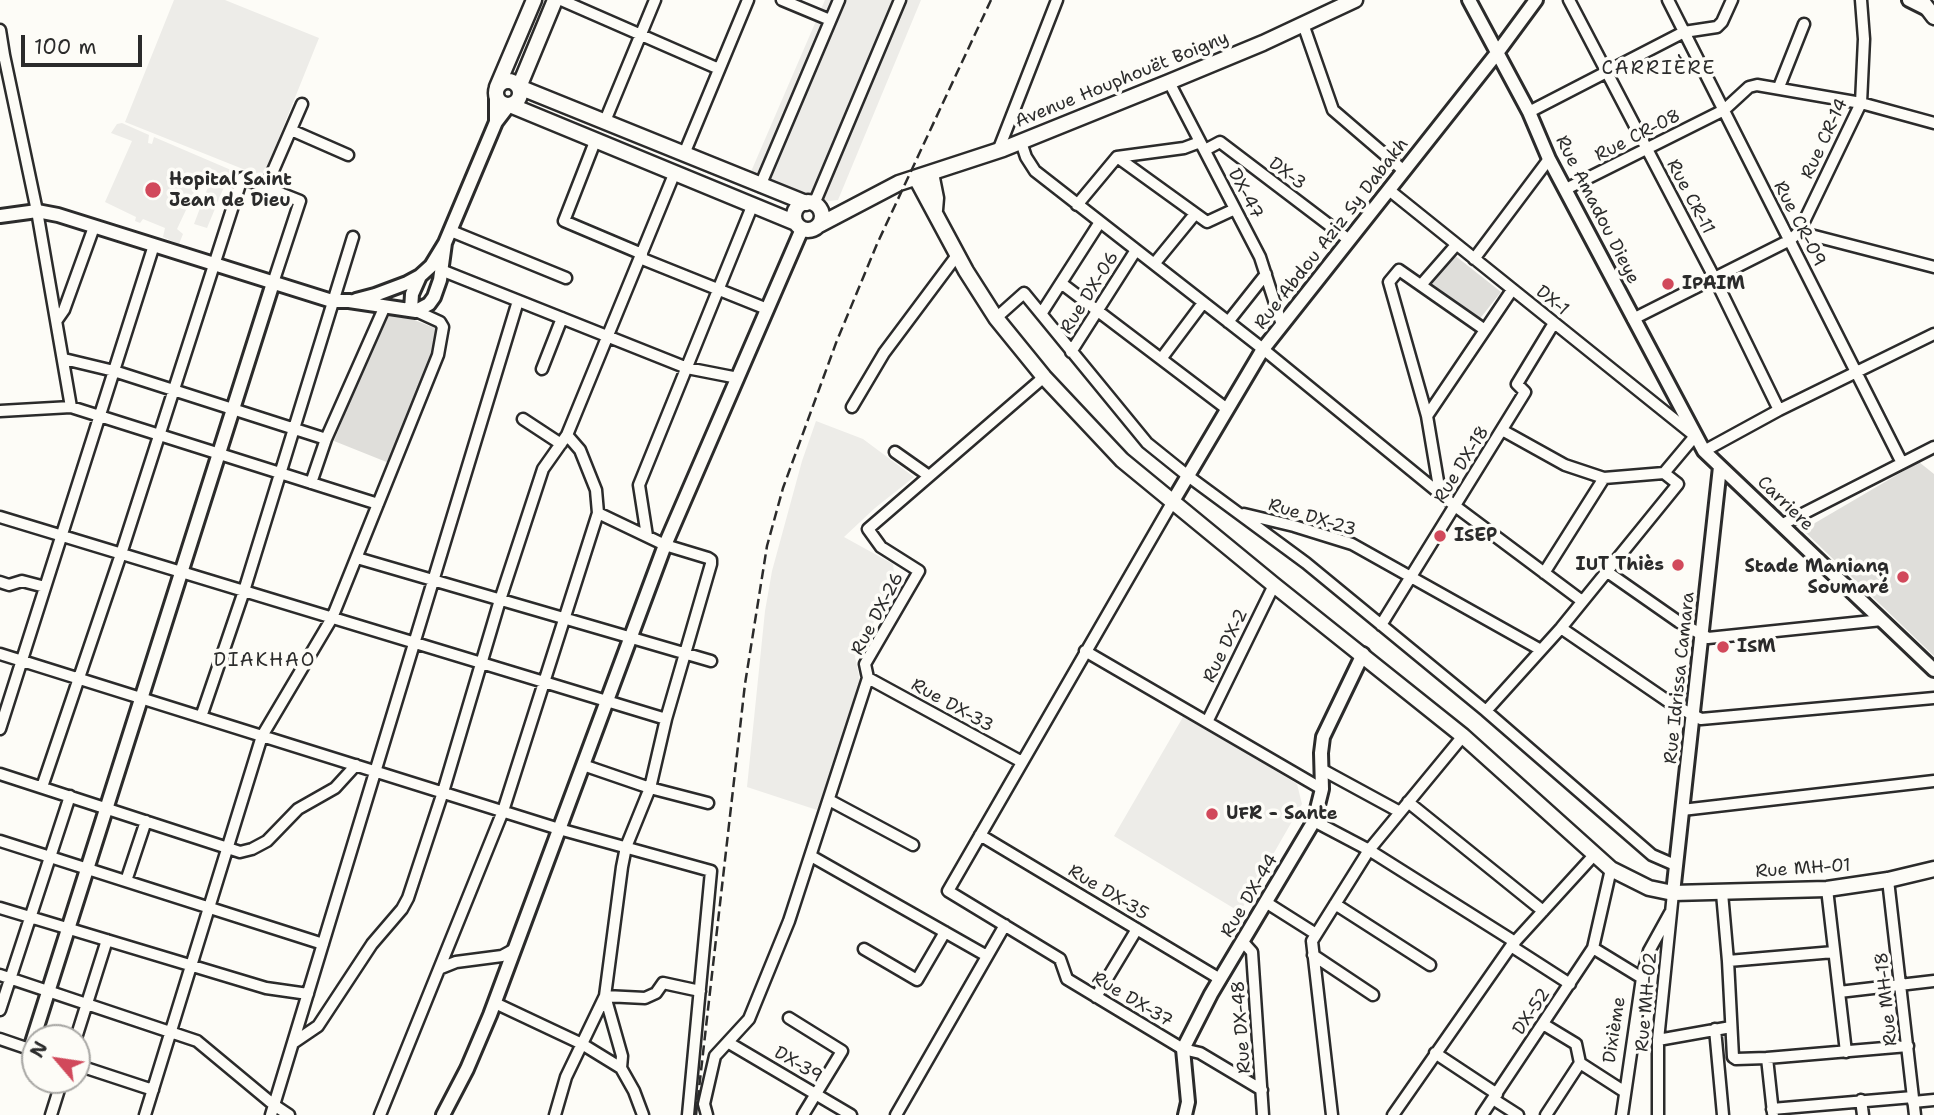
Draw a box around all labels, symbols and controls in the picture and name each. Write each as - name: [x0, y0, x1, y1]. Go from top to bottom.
- scale bar: [24, 21, 145, 65]
- street label: Avenue Houphouët Boigny: [1012, 27, 1232, 133]
- text: 100 m: [34, 33, 97, 61]
- district label: CARRIÈRE: [1603, 58, 1715, 80]
- street label: Rue CR-14: [1797, 95, 1853, 183]
- street label: Rue CR-08: [1592, 105, 1684, 167]
- street label: Rue Amadou Dieye: [1550, 132, 1644, 288]
- street label: Rue Abdou Aziz Sy Dabakh: [1251, 134, 1413, 334]
- street label: DX-3: [1264, 153, 1310, 195]
- street label: Rue CR-11: [1661, 156, 1719, 238]
- street label: DX-47: [1223, 165, 1267, 223]
- place label: Hopital Saint Jean de Dieu: [169, 169, 292, 212]
- street label: Rue CR-09: [1768, 178, 1830, 270]
- marker: Hopital Saint Jean de Dieu: [143, 180, 163, 200]
- street label: Rue DX-06: [1056, 248, 1124, 338]
- place label: IPAIM: [1682, 273, 1745, 295]
- marker: IPAIM: [1660, 276, 1676, 292]
- street label: DX-1: [1531, 281, 1573, 321]
- street label: Rue DX-18: [1430, 422, 1494, 508]
- street label: Carriere: [1752, 472, 1818, 536]
- street label: Rue DX-23: [1265, 494, 1359, 542]
- place label: ISEP: [1454, 525, 1497, 547]
- marker: ISEP: [1432, 528, 1448, 544]
- place label: IUT Thiès: [1576, 554, 1664, 576]
- place label: Stade Maniang Soumaré: [1745, 556, 1889, 598]
- marker: IUT Thiès: [1670, 557, 1686, 573]
- street label: Rue DX-26: [847, 569, 909, 659]
- marker: Stade Maniang Soumaré: [1895, 569, 1911, 585]
- street label: Rue Idrissa Camara: [1660, 591, 1700, 765]
- street label: Rue DX-2: [1199, 606, 1253, 686]
- place label: ISM: [1737, 636, 1776, 658]
- marker: ISM: [1715, 639, 1731, 655]
- district label: DIAKHAO: [214, 650, 316, 672]
- street label: Rue DX-33: [907, 674, 997, 738]
- place label: UFR - Sante: [1226, 803, 1338, 825]
- marker: UFR - Sante: [1204, 806, 1220, 822]
- street label: Rue DX-44: [1217, 850, 1283, 942]
- street label: Rue MH-01: [1755, 855, 1851, 883]
- street label: Rue DX-35: [1064, 861, 1152, 925]
- street label: Rue MH-02: [1632, 951, 1662, 1053]
- street label: Rue MH-18: [1871, 951, 1903, 1047]
- street label: Rue DX-37: [1088, 967, 1176, 1033]
- street label: Rue DX-48: [1228, 980, 1256, 1074]
- street label: DX-52: [1509, 984, 1555, 1040]
- street label: Dixième: [1599, 995, 1631, 1065]
- north arrow: [21, 1024, 91, 1094]
- text: N: [24, 1037, 54, 1062]
- street label: DX-39: [770, 1042, 826, 1088]

